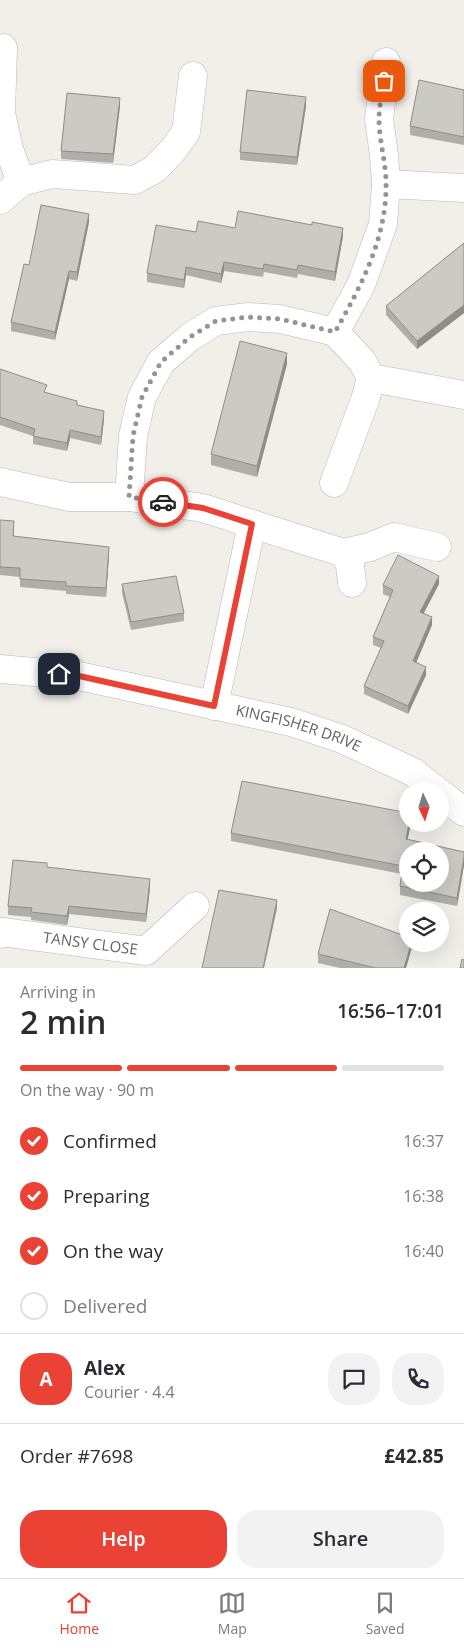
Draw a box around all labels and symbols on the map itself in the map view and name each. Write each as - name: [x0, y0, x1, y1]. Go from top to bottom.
- pin: [363, 60, 405, 102]
- courier: [138, 477, 188, 527]
- pin: [38, 653, 80, 695]
- street label: KINGFISHER DRIVE: [234, 699, 365, 756]
- north arrow: [399, 782, 449, 832]
- street label: TANSY CLOSE: [42, 927, 139, 959]

